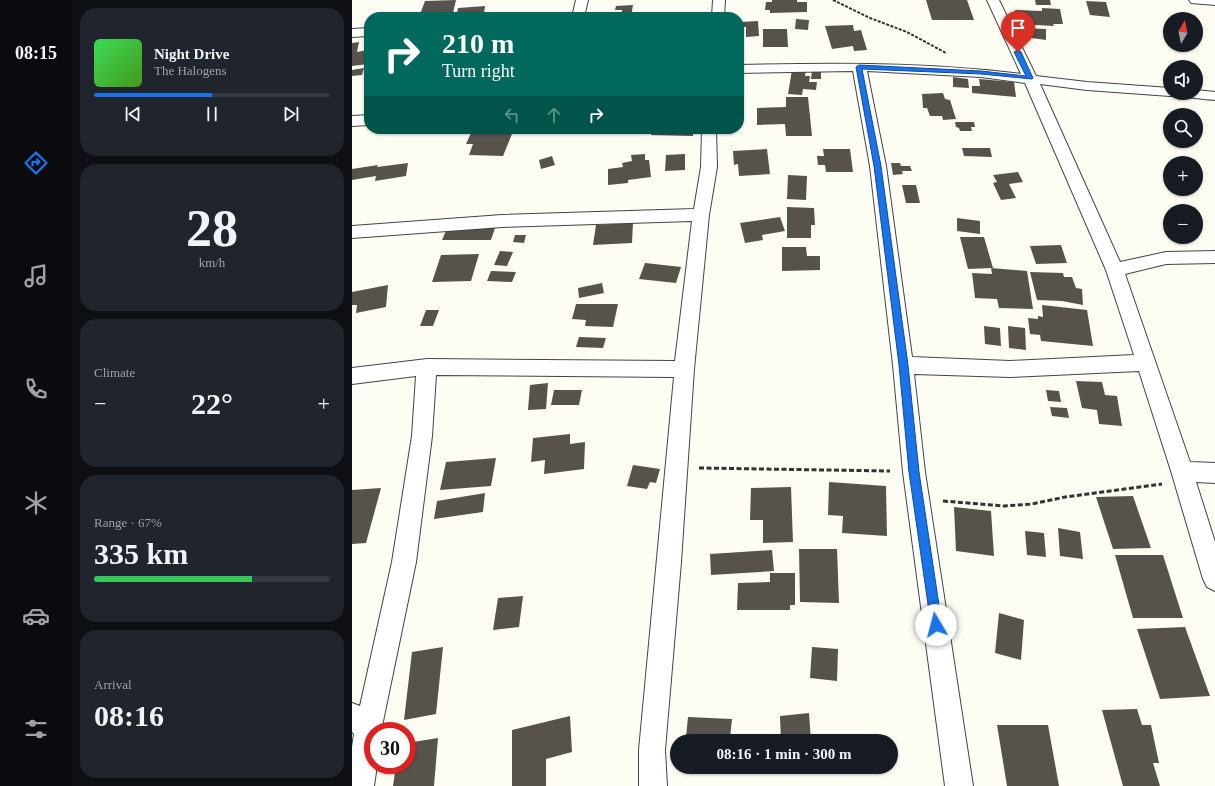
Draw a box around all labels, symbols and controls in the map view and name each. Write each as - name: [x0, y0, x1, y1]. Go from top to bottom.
- pin: [1001, 11, 1035, 52]
- north arrow: [1163, 12, 1203, 52]
- map controls: [1163, 12, 1203, 244]
- icon: arrive: [1007, 17, 1029, 39]
- icon: right: [376, 28, 428, 80]
- text: 210 m: [442, 28, 514, 59]
- text: 08:15: [15, 43, 57, 63]
- text: Night Drive: [154, 46, 229, 62]
- button: sound: [1163, 60, 1203, 100]
- text: Turn right: [442, 61, 515, 81]
- text: The Halogens: [154, 63, 227, 78]
- icon: previous: [122, 103, 144, 125]
- icon: pause: [201, 103, 223, 125]
- icon: next: [280, 103, 302, 125]
- icon: left: [501, 104, 523, 126]
- icon: ahead: [543, 104, 565, 126]
- icon: right: [585, 104, 607, 126]
- button: search: [1163, 108, 1203, 148]
- icon: directions: [22, 149, 50, 177]
- button: +: [1163, 156, 1203, 196]
- text: 28: [186, 200, 238, 257]
- button: −: [1163, 204, 1203, 244]
- text: km/h: [199, 255, 225, 270]
- icon: music: [22, 262, 50, 290]
- text: Climate: [94, 365, 135, 380]
- icon: phone: [22, 375, 50, 403]
- text: 22°: [191, 387, 233, 420]
- text: −: [94, 391, 106, 416]
- text: +: [318, 391, 330, 416]
- icon: climate: [22, 489, 50, 517]
- text: Range · 67%: [94, 515, 162, 530]
- text: 335 km: [94, 537, 188, 570]
- icon: car: [22, 602, 50, 630]
- position arrow: [915, 604, 957, 646]
- text: Arrival: [94, 677, 132, 692]
- text: 08:16: [94, 699, 164, 732]
- icon: filters: [22, 715, 50, 743]
- speed limit sign: 30: [364, 722, 416, 774]
- text: 08:16 · 1 min · 300 m: [717, 746, 852, 762]

